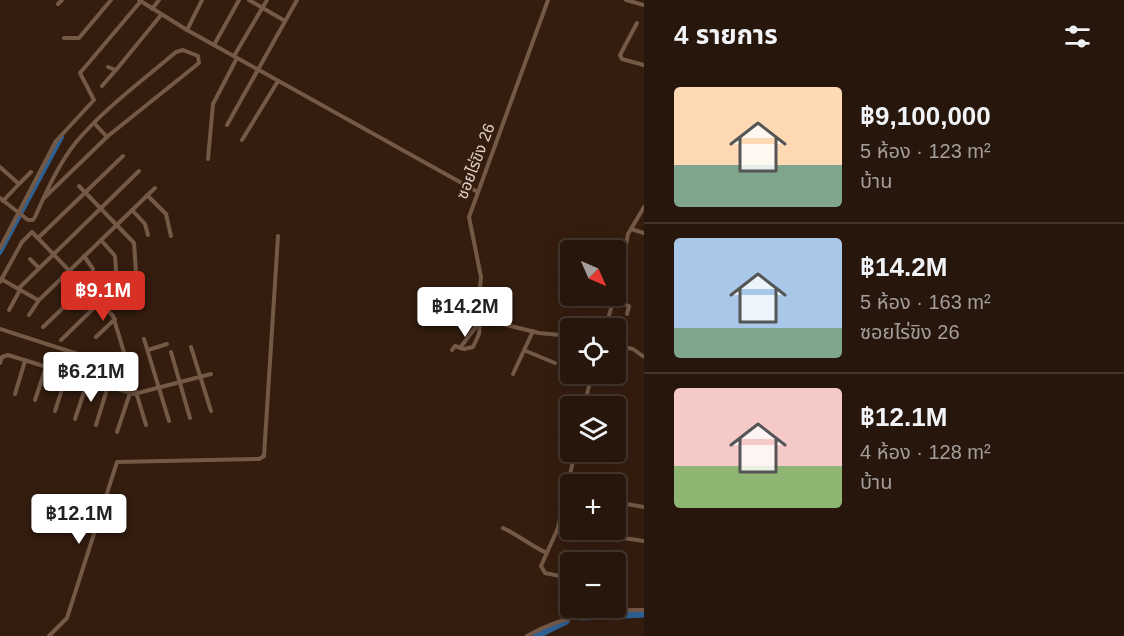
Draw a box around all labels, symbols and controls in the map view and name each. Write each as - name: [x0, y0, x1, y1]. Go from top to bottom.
- text: 4 รายการ: [674, 20, 778, 50]
- icon: filters: [1061, 20, 1094, 53]
- text: ฿9,100,000: [860, 101, 991, 131]
- icon: home: [722, 111, 794, 183]
- street label: ซอยไร่ขิง 26: [453, 121, 498, 201]
- text: 5 ห้อง · 123 m²: [860, 140, 991, 162]
- text: บ้าน: [860, 170, 892, 192]
- north arrow: [560, 240, 626, 306]
- map controls: [560, 240, 626, 618]
- text: ฿14.2M: [860, 252, 947, 282]
- icon: home: [722, 262, 794, 334]
- pin: ฿9.1M: [61, 271, 145, 322]
- text: ฿9.1M: [75, 279, 131, 301]
- pin: ฿14.2M: [416, 287, 514, 338]
- text: 5 ห้อง · 163 m²: [860, 291, 991, 313]
- text: ฿14.2M: [431, 295, 499, 317]
- button: locate: [560, 318, 626, 384]
- text: ซอยไร่ขิง 26: [860, 321, 960, 343]
- pin: ฿6.21M: [42, 352, 140, 403]
- text: ฿6.21M: [57, 360, 125, 382]
- button: layers: [560, 396, 626, 462]
- text: ฿12.1M: [860, 402, 947, 432]
- icon: home: [722, 412, 794, 484]
- text: 4 ห้อง · 128 m²: [860, 441, 991, 463]
- text: บ้าน: [860, 471, 892, 493]
- button: +: [560, 474, 626, 540]
- pin: ฿12.1M: [30, 494, 128, 545]
- text: ฿12.1M: [45, 502, 113, 524]
- button: −: [560, 552, 626, 618]

